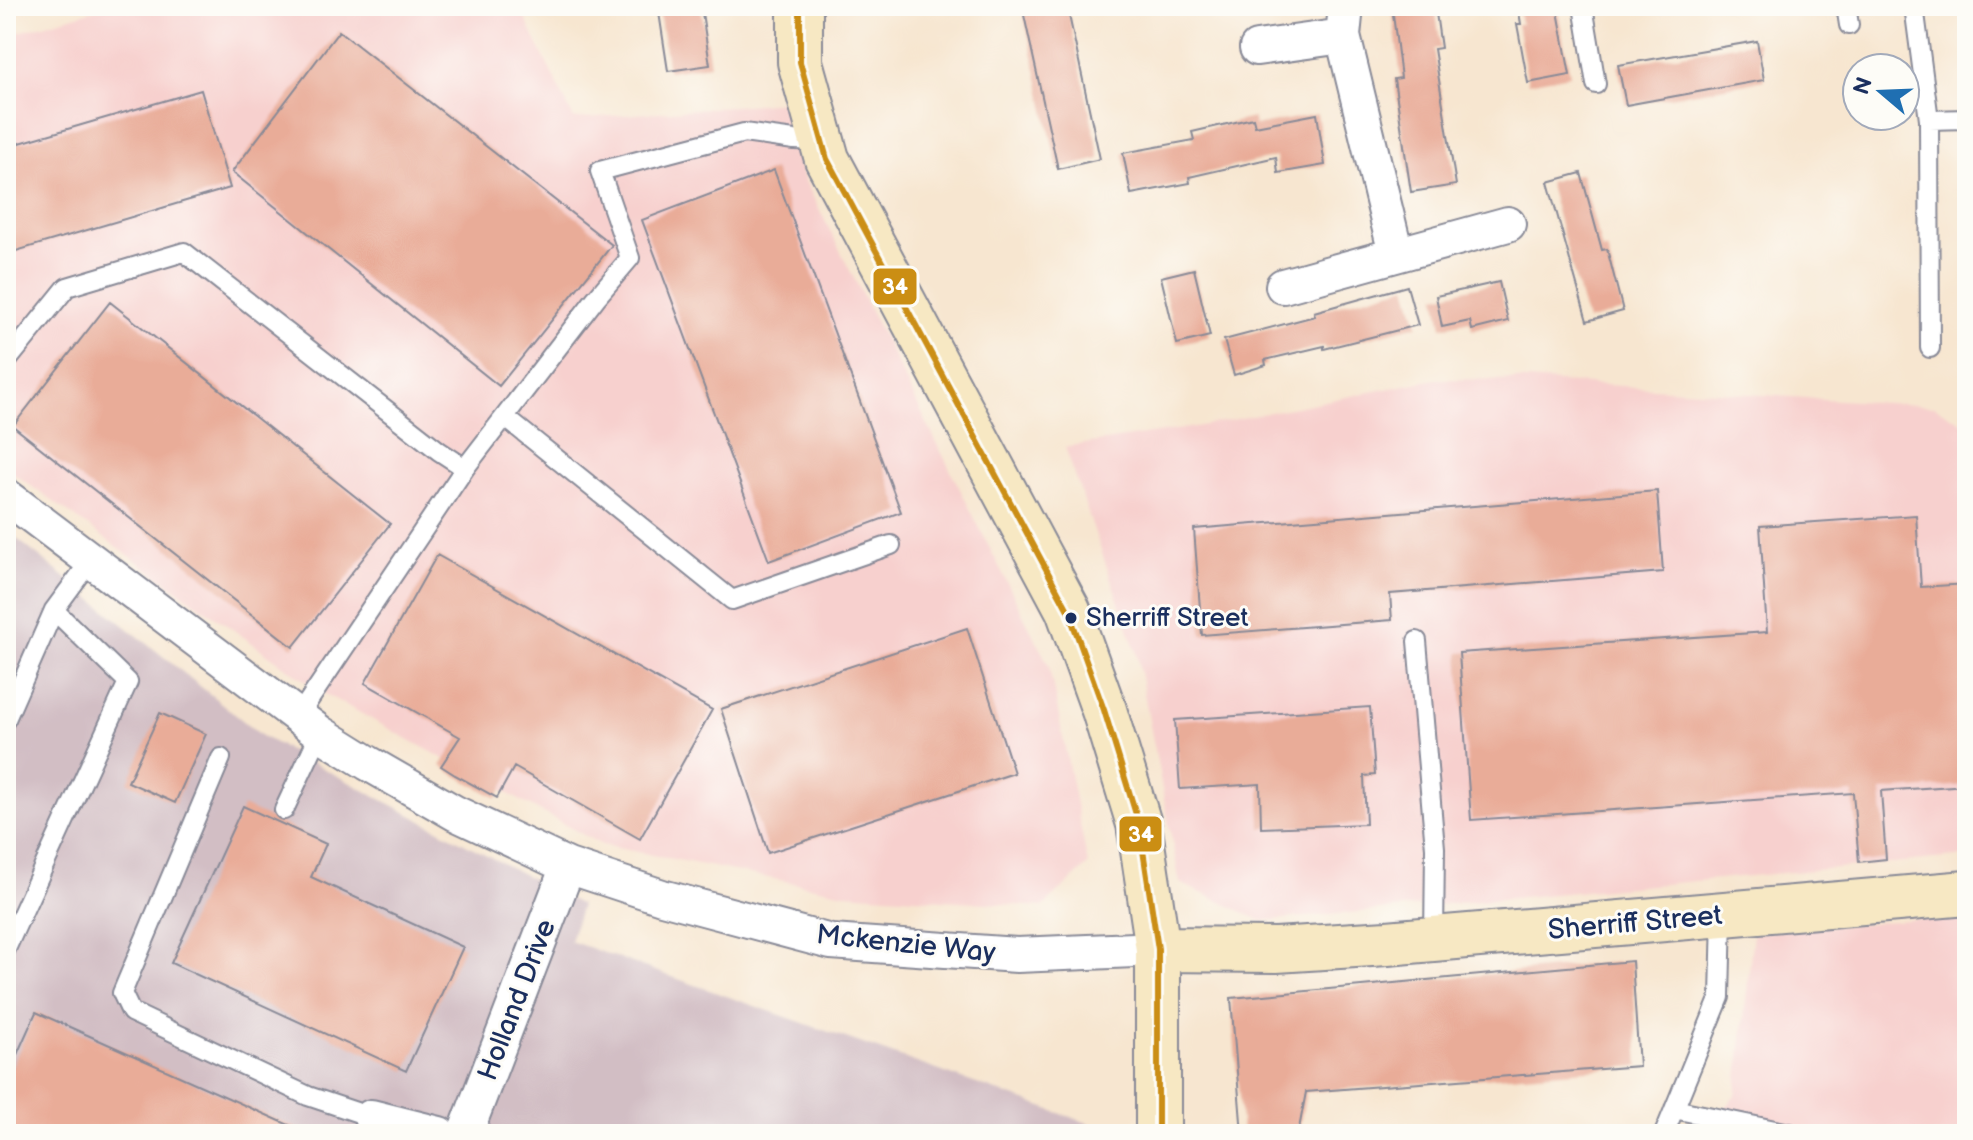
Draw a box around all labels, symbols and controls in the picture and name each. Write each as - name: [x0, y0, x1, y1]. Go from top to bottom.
- north arrow: [1841, 52, 1921, 132]
- text: N: [1848, 74, 1879, 98]
- line badge: 34: [872, 267, 918, 306]
- text: 34: [882, 274, 908, 301]
- place label: Sherriff Street: [1086, 603, 1248, 634]
- marker: Sherriff Street: [1063, 610, 1079, 626]
- line badge: 34: [1118, 815, 1163, 853]
- text: 34: [1128, 822, 1154, 849]
- street label: Sherriff Street: [1546, 899, 1724, 947]
- street label: Holland Drive: [471, 915, 563, 1085]
- street label: Mckenzie Way: [815, 918, 998, 970]

